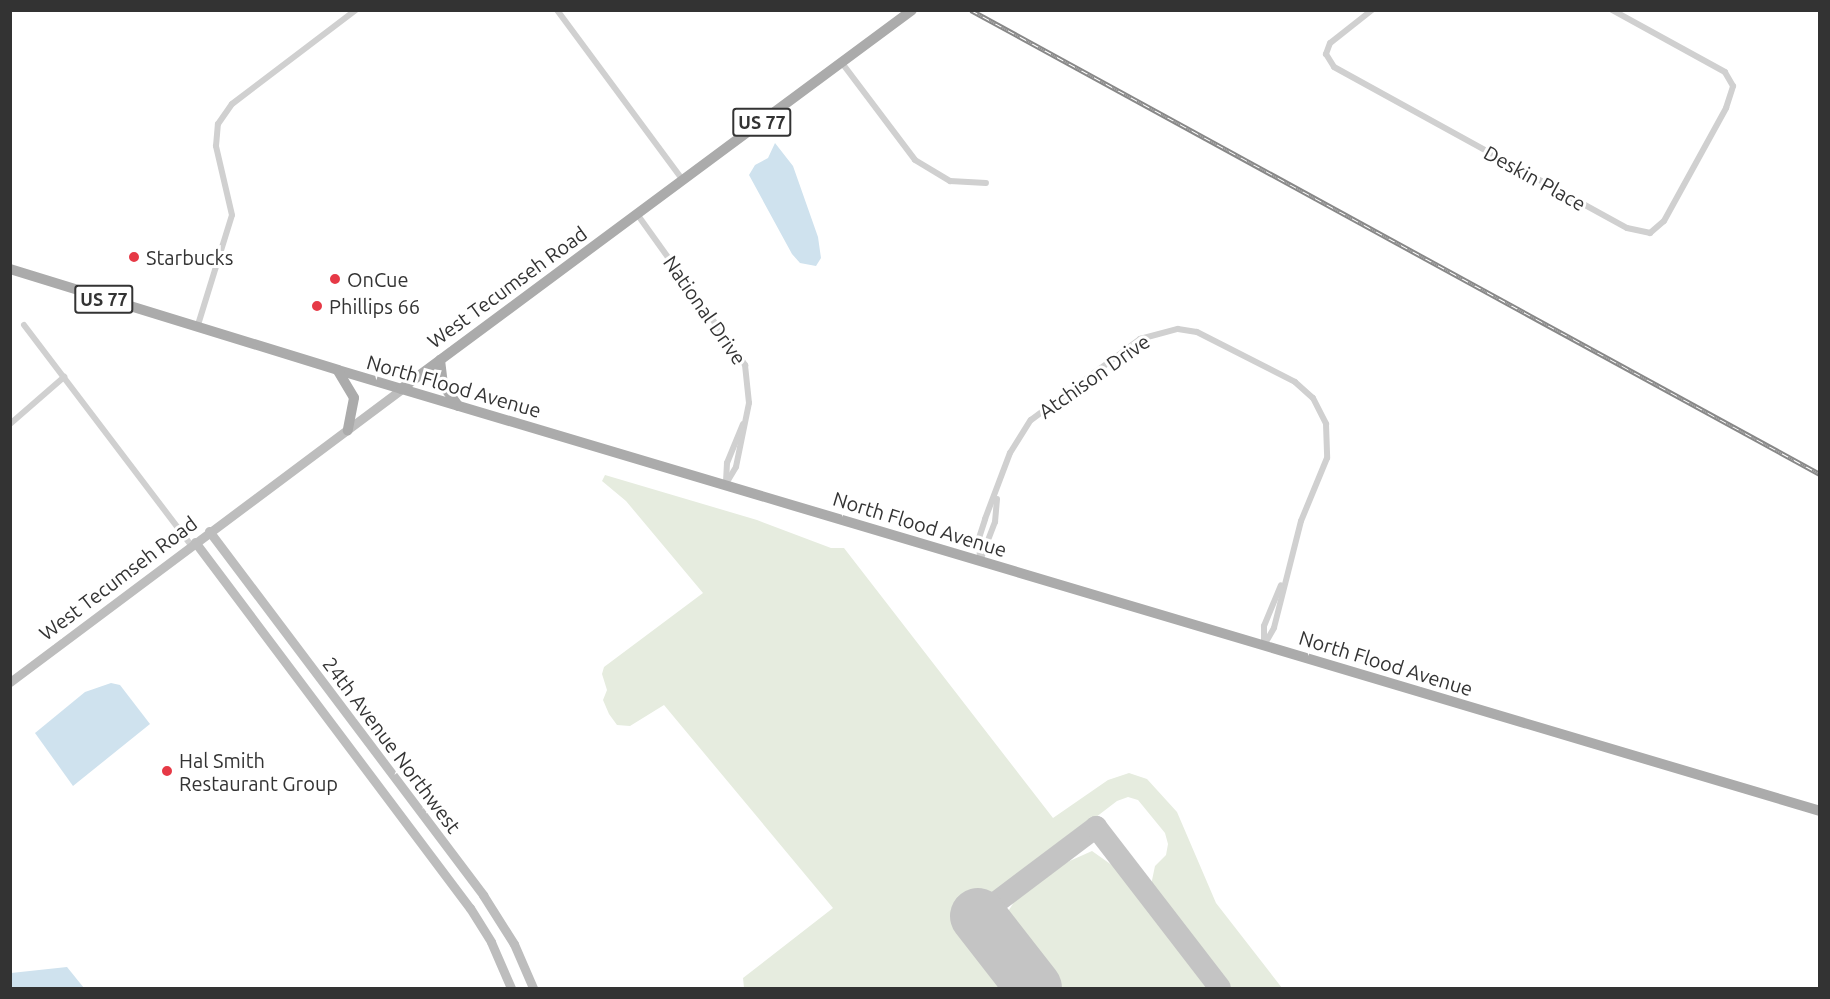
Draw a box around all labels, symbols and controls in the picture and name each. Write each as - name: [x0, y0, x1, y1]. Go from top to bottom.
- road number: US 77: [732, 107, 792, 137]
- street label: Deskin Place: [1480, 140, 1590, 216]
- street label: West Tecumseh Road: [423, 221, 591, 353]
- place label: Starbucks: [146, 245, 233, 269]
- marker: Starbucks: [127, 250, 141, 264]
- street label: National Drive: [659, 251, 751, 369]
- place label: OnCue: [347, 267, 408, 291]
- marker: OnCue: [328, 272, 342, 286]
- road number: US 77: [74, 284, 134, 314]
- place label: Phillips 66: [329, 294, 420, 318]
- marker: Phillips 66: [310, 299, 324, 313]
- street label: Atchison Drive: [1034, 329, 1154, 423]
- street label: North Flood Avenue: [364, 350, 544, 422]
- street label: North Flood Avenue: [830, 486, 1010, 562]
- street label: West Tecumseh Road: [34, 511, 202, 645]
- street label: North Flood Avenue: [1296, 625, 1476, 701]
- street label: 24th Avenue Northwest: [318, 652, 466, 838]
- place label: Hal Smith Restaurant Group: [179, 748, 338, 795]
- marker: Hal Smith Restaurant Group: [160, 764, 174, 778]

